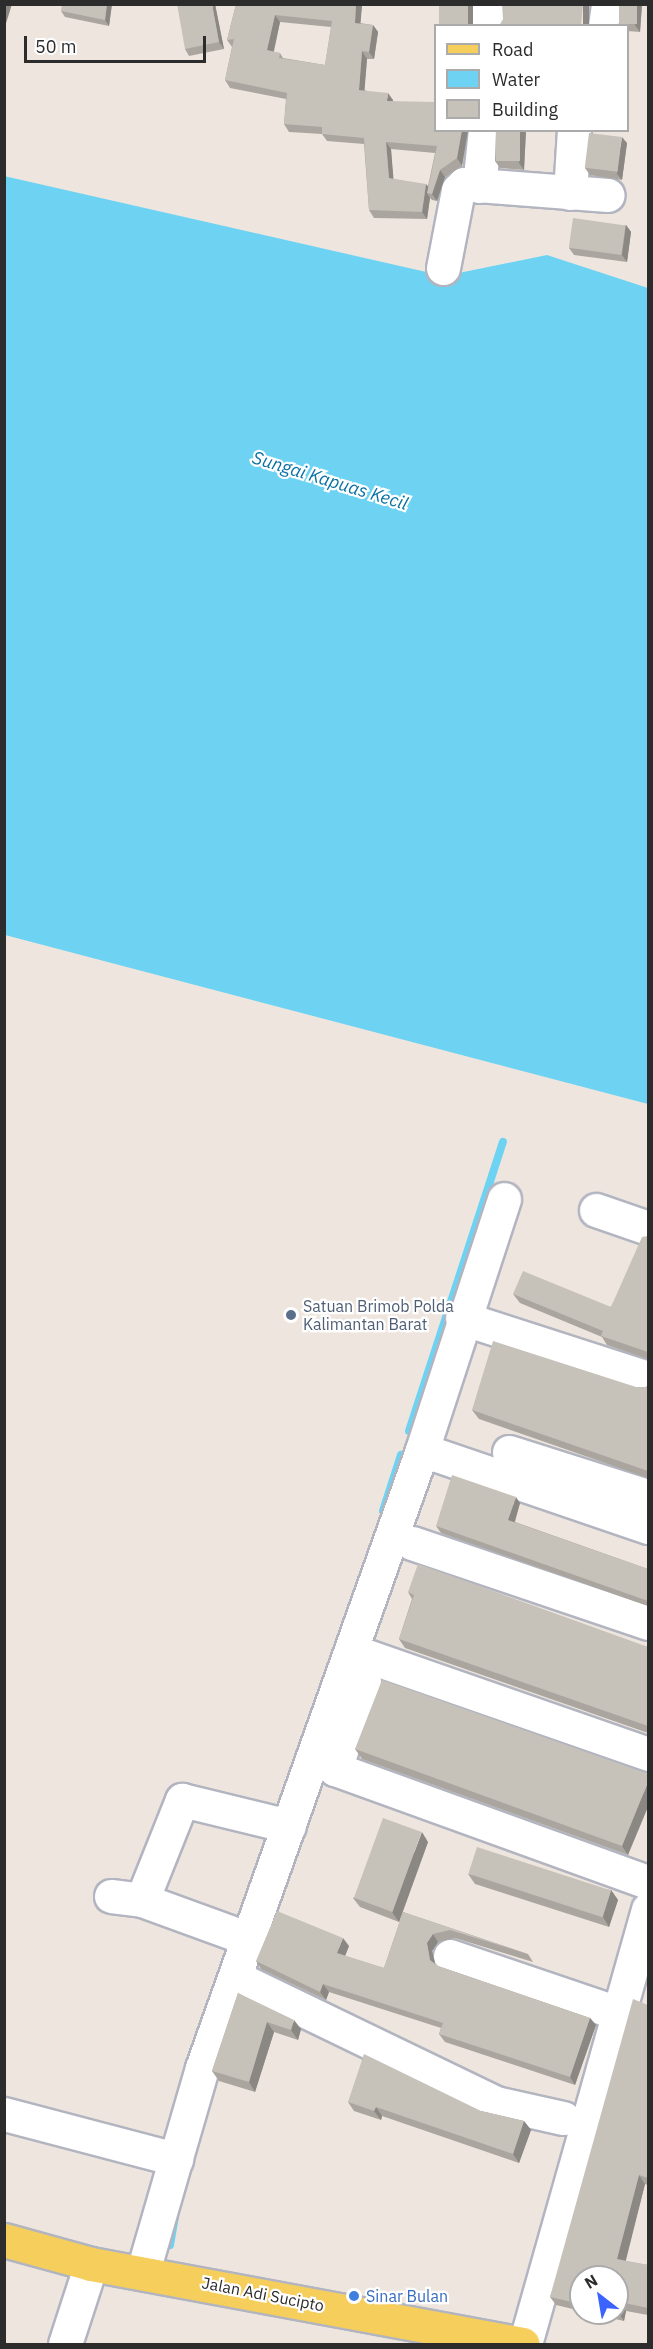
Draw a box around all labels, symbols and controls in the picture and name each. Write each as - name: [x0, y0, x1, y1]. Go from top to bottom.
- scale bar: [27, 24, 208, 62]
- legend: [434, 24, 629, 132]
- text: 50 m: [35, 35, 77, 58]
- text: Road: [492, 38, 533, 61]
- text: Water: [492, 68, 540, 91]
- text: Building: [492, 98, 558, 121]
- water label: Sungai Kapuas Kecil: [250, 447, 410, 515]
- place label: Satuan Brimob Polda Kalimantan Barat: [303, 1296, 454, 1334]
- marker: Satuan Brimob Polda Kalimantan Barat: [284, 1308, 298, 1322]
- north arrow: [569, 2265, 629, 2325]
- text: N: [581, 2270, 601, 2293]
- street label: Jalan Adi Sucipto: [200, 2273, 326, 2315]
- place label: Sinar Bulan: [366, 2286, 448, 2306]
- marker: Sinar Bulan: [347, 2289, 361, 2303]

